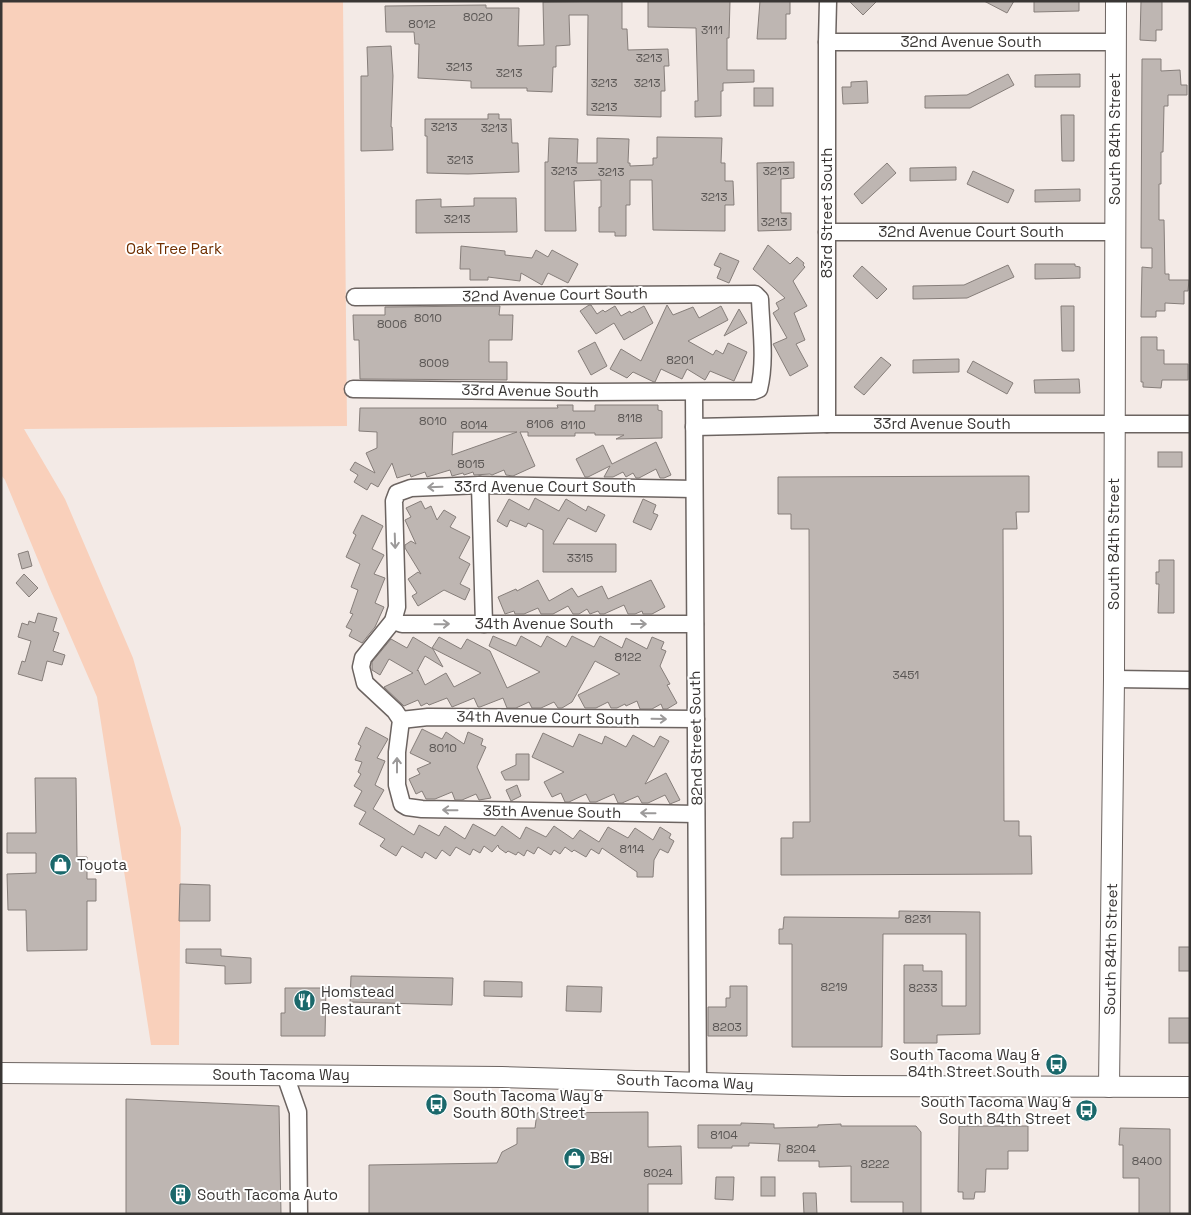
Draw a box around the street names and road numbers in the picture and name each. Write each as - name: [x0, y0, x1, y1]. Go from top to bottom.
- street label: 32nd Avenue South: [900, 32, 1042, 51]
- street label: South 84th Street: [1105, 73, 1124, 205]
- street label: 83rd Street South: [817, 148, 836, 278]
- street label: 32nd Avenue Court South: [878, 222, 1064, 241]
- street label: 32nd Avenue Court South: [462, 283, 648, 306]
- street label: 33rd Avenue South: [461, 380, 599, 401]
- street label: 33rd Avenue South: [873, 414, 1011, 433]
- street label: 33rd Avenue Court South: [454, 477, 636, 496]
- street label: South 84th Street: [1104, 478, 1123, 610]
- street label: 34th Avenue South: [475, 614, 613, 633]
- street label: 82nd Street South: [685, 671, 706, 805]
- street label: 34th Avenue Court South: [456, 706, 640, 729]
- street label: 35th Avenue South: [483, 801, 621, 822]
- street label: South 84th Street: [1100, 883, 1121, 1015]
- street label: South Tacoma Way: [212, 1065, 350, 1084]
- street label: South Tacoma Way: [616, 1070, 754, 1093]

